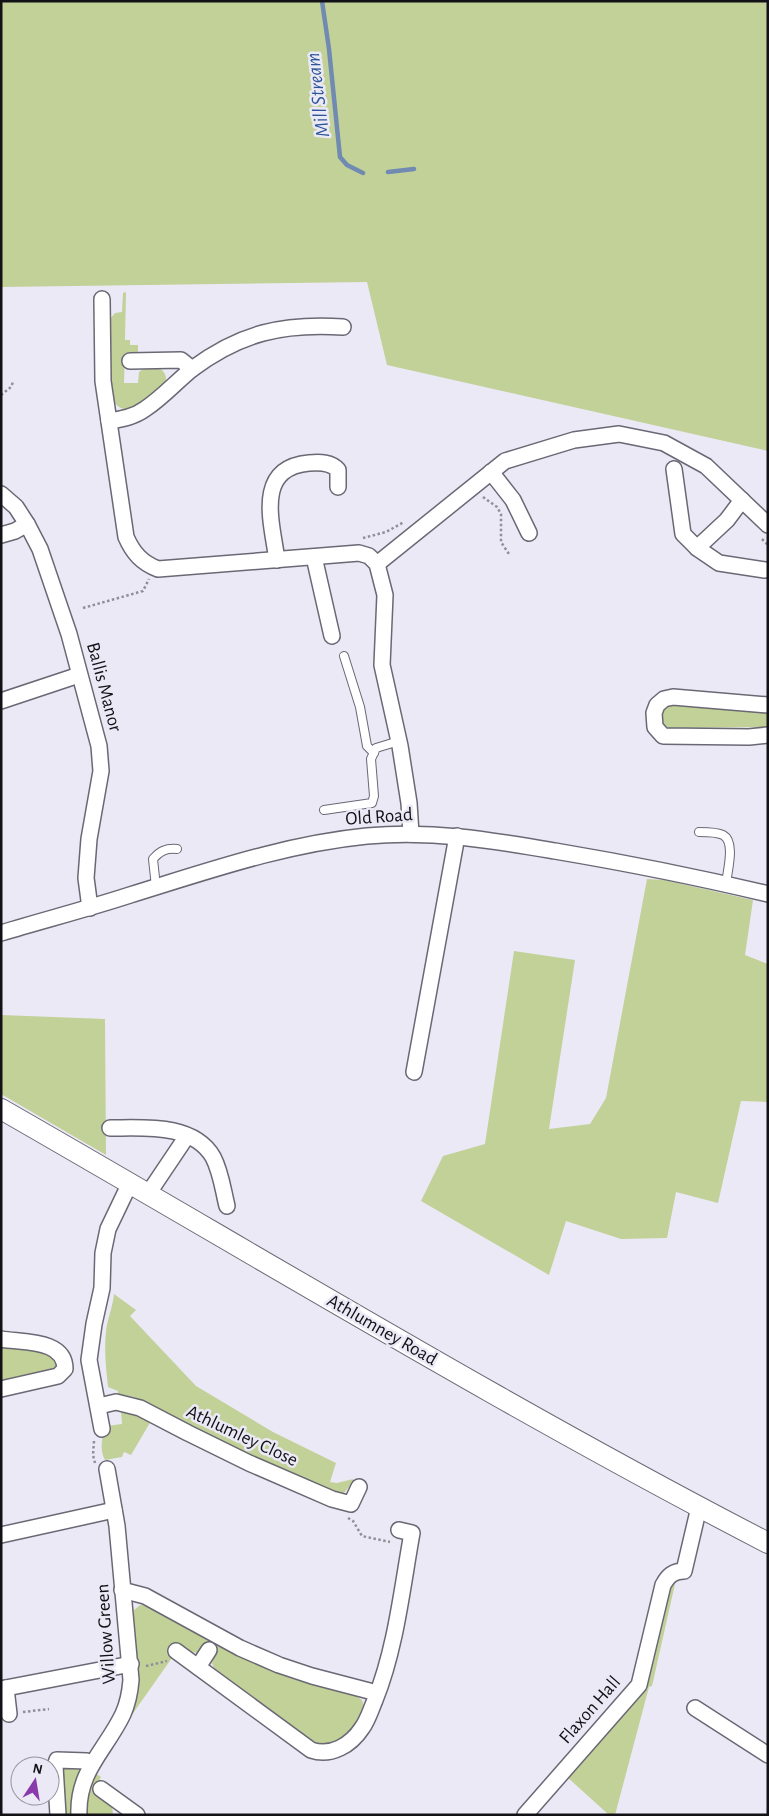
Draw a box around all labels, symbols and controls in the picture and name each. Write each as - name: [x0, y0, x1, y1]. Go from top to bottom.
- water label: Mill Stream: [303, 52, 333, 138]
- street label: Ballis Manor: [83, 640, 125, 734]
- street label: Old Road: [345, 805, 413, 829]
- street label: Athlumney Road: [324, 1291, 440, 1369]
- street label: Athlumley Close: [183, 1402, 301, 1470]
- street label: Willow Green: [93, 1583, 119, 1685]
- street label: Flaxon Hall: [556, 1673, 624, 1747]
- north arrow: [10, 1756, 60, 1806]
- text: N: [31, 1761, 44, 1777]

